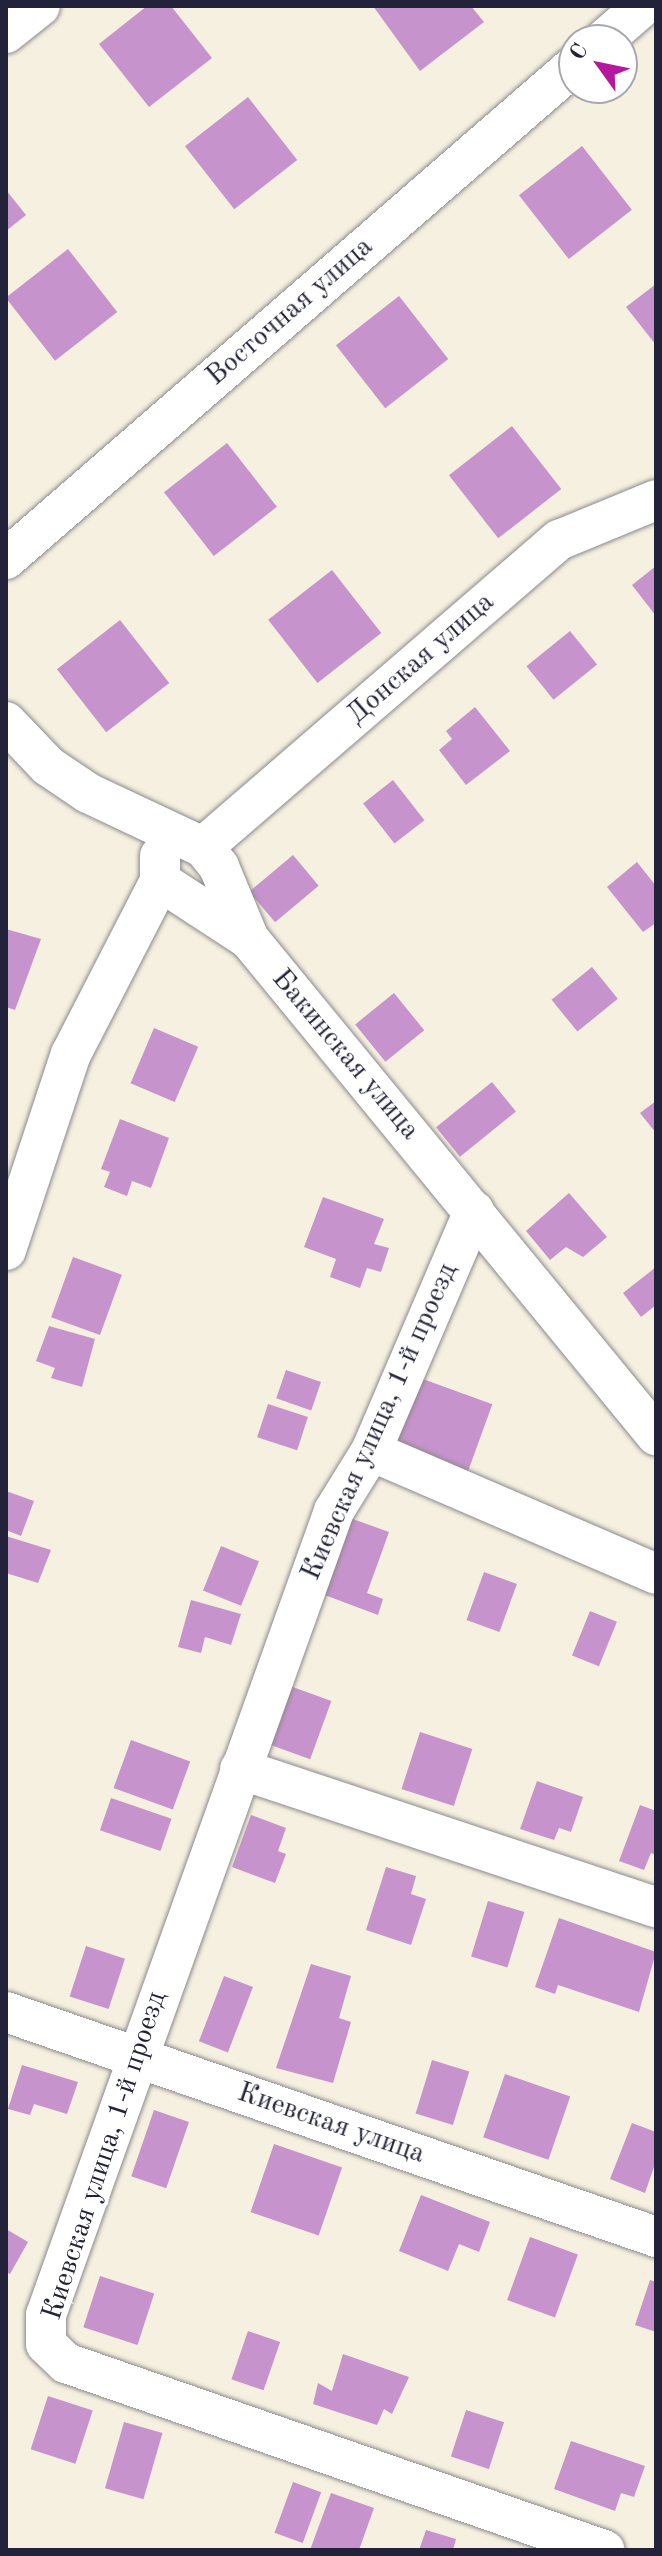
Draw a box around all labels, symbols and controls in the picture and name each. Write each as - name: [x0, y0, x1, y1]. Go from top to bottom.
- north arrow: [558, 24, 638, 104]
- text: С: [566, 40, 593, 64]
- street label: Восточная улица: [200, 231, 380, 393]
- street label: Донская улица: [341, 586, 501, 732]
- street label: Бакинская улица: [264, 963, 426, 1147]
- street label: Киевская улица, 1-й проезд: [295, 1258, 465, 1586]
- street label: Киевская улица, 1-й проезд: [36, 1987, 174, 2325]
- street label: Киевская улица: [233, 2076, 429, 2172]

